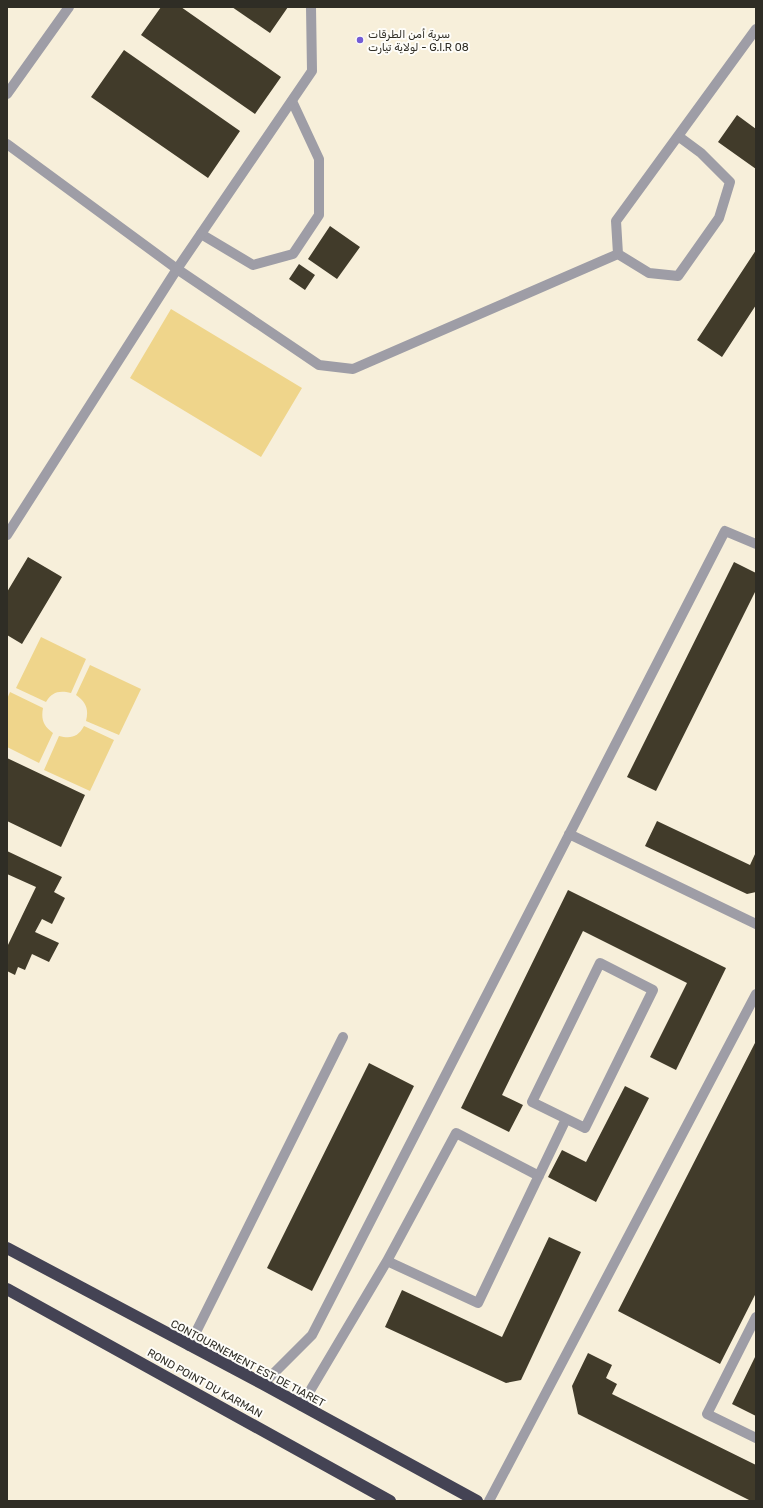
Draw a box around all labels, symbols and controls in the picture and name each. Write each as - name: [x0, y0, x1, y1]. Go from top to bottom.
- place label: سرية أمن الطرقات لولاية تيارت - G.I.R 08: [368, 28, 469, 55]
- marker: سرية أمن الطرقات لولاية تيارت - G.I.R 08: [355, 35, 365, 45]
- street label: CONTOURNEMENT EST DE TIARET: [168, 1317, 328, 1410]
- street label: ROND POINT DU KARMAN: [145, 1346, 265, 1420]

